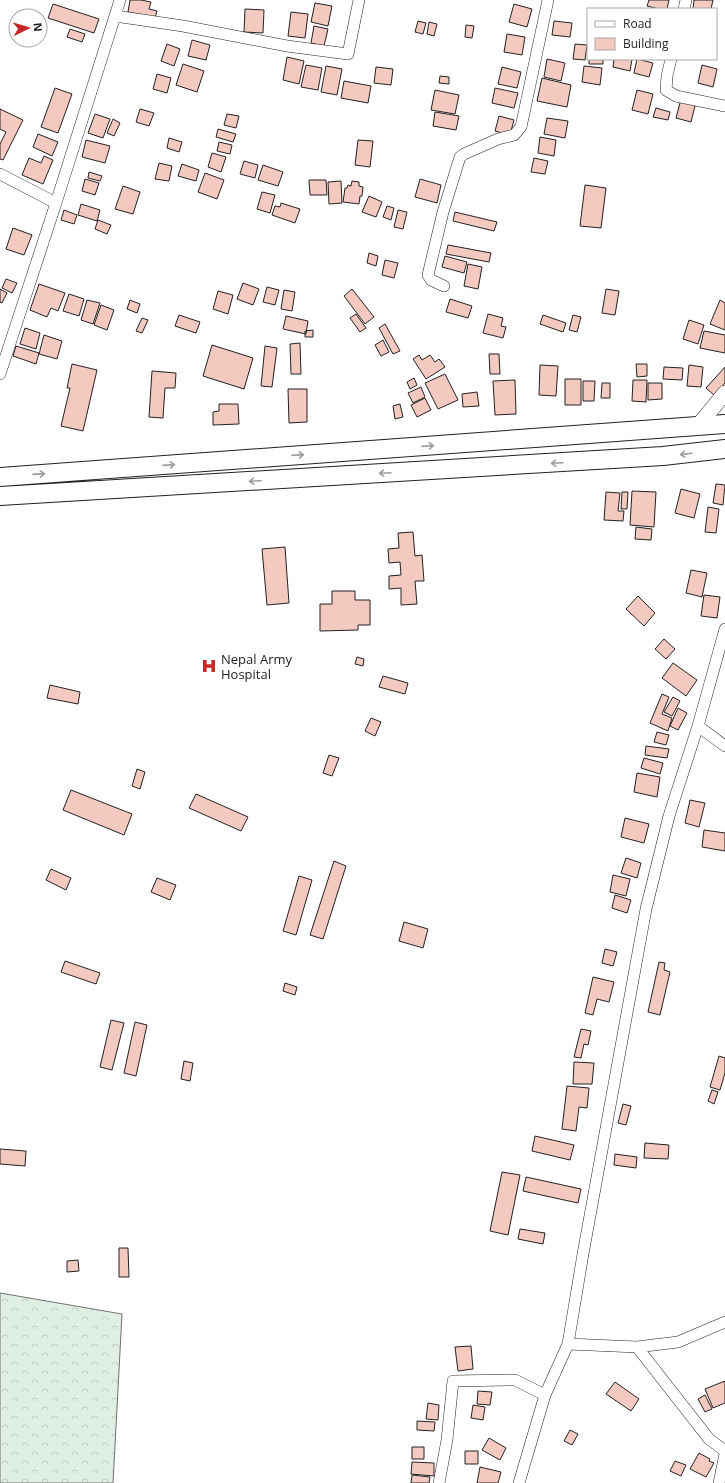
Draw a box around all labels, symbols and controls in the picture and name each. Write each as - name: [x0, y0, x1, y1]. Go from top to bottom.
- north arrow: [8, 8, 48, 48]
- legend: [587, 8, 717, 60]
- text: Road: [623, 15, 652, 32]
- text: N: [31, 22, 46, 32]
- text: Building: [623, 35, 669, 52]
- one-way arrow: [421, 443, 434, 450]
- one-way arrow: [680, 450, 693, 457]
- one-way arrow: [291, 452, 304, 459]
- one-way arrow: [551, 459, 564, 466]
- one-way arrow: [162, 461, 175, 468]
- one-way arrow: [379, 469, 392, 477]
- one-way arrow: [32, 471, 45, 478]
- one-way arrow: [249, 477, 262, 484]
- place label: Nepal Army Hospital: [221, 650, 292, 683]
- hospital icon: Nepal Army Hospital: [200, 657, 218, 675]

